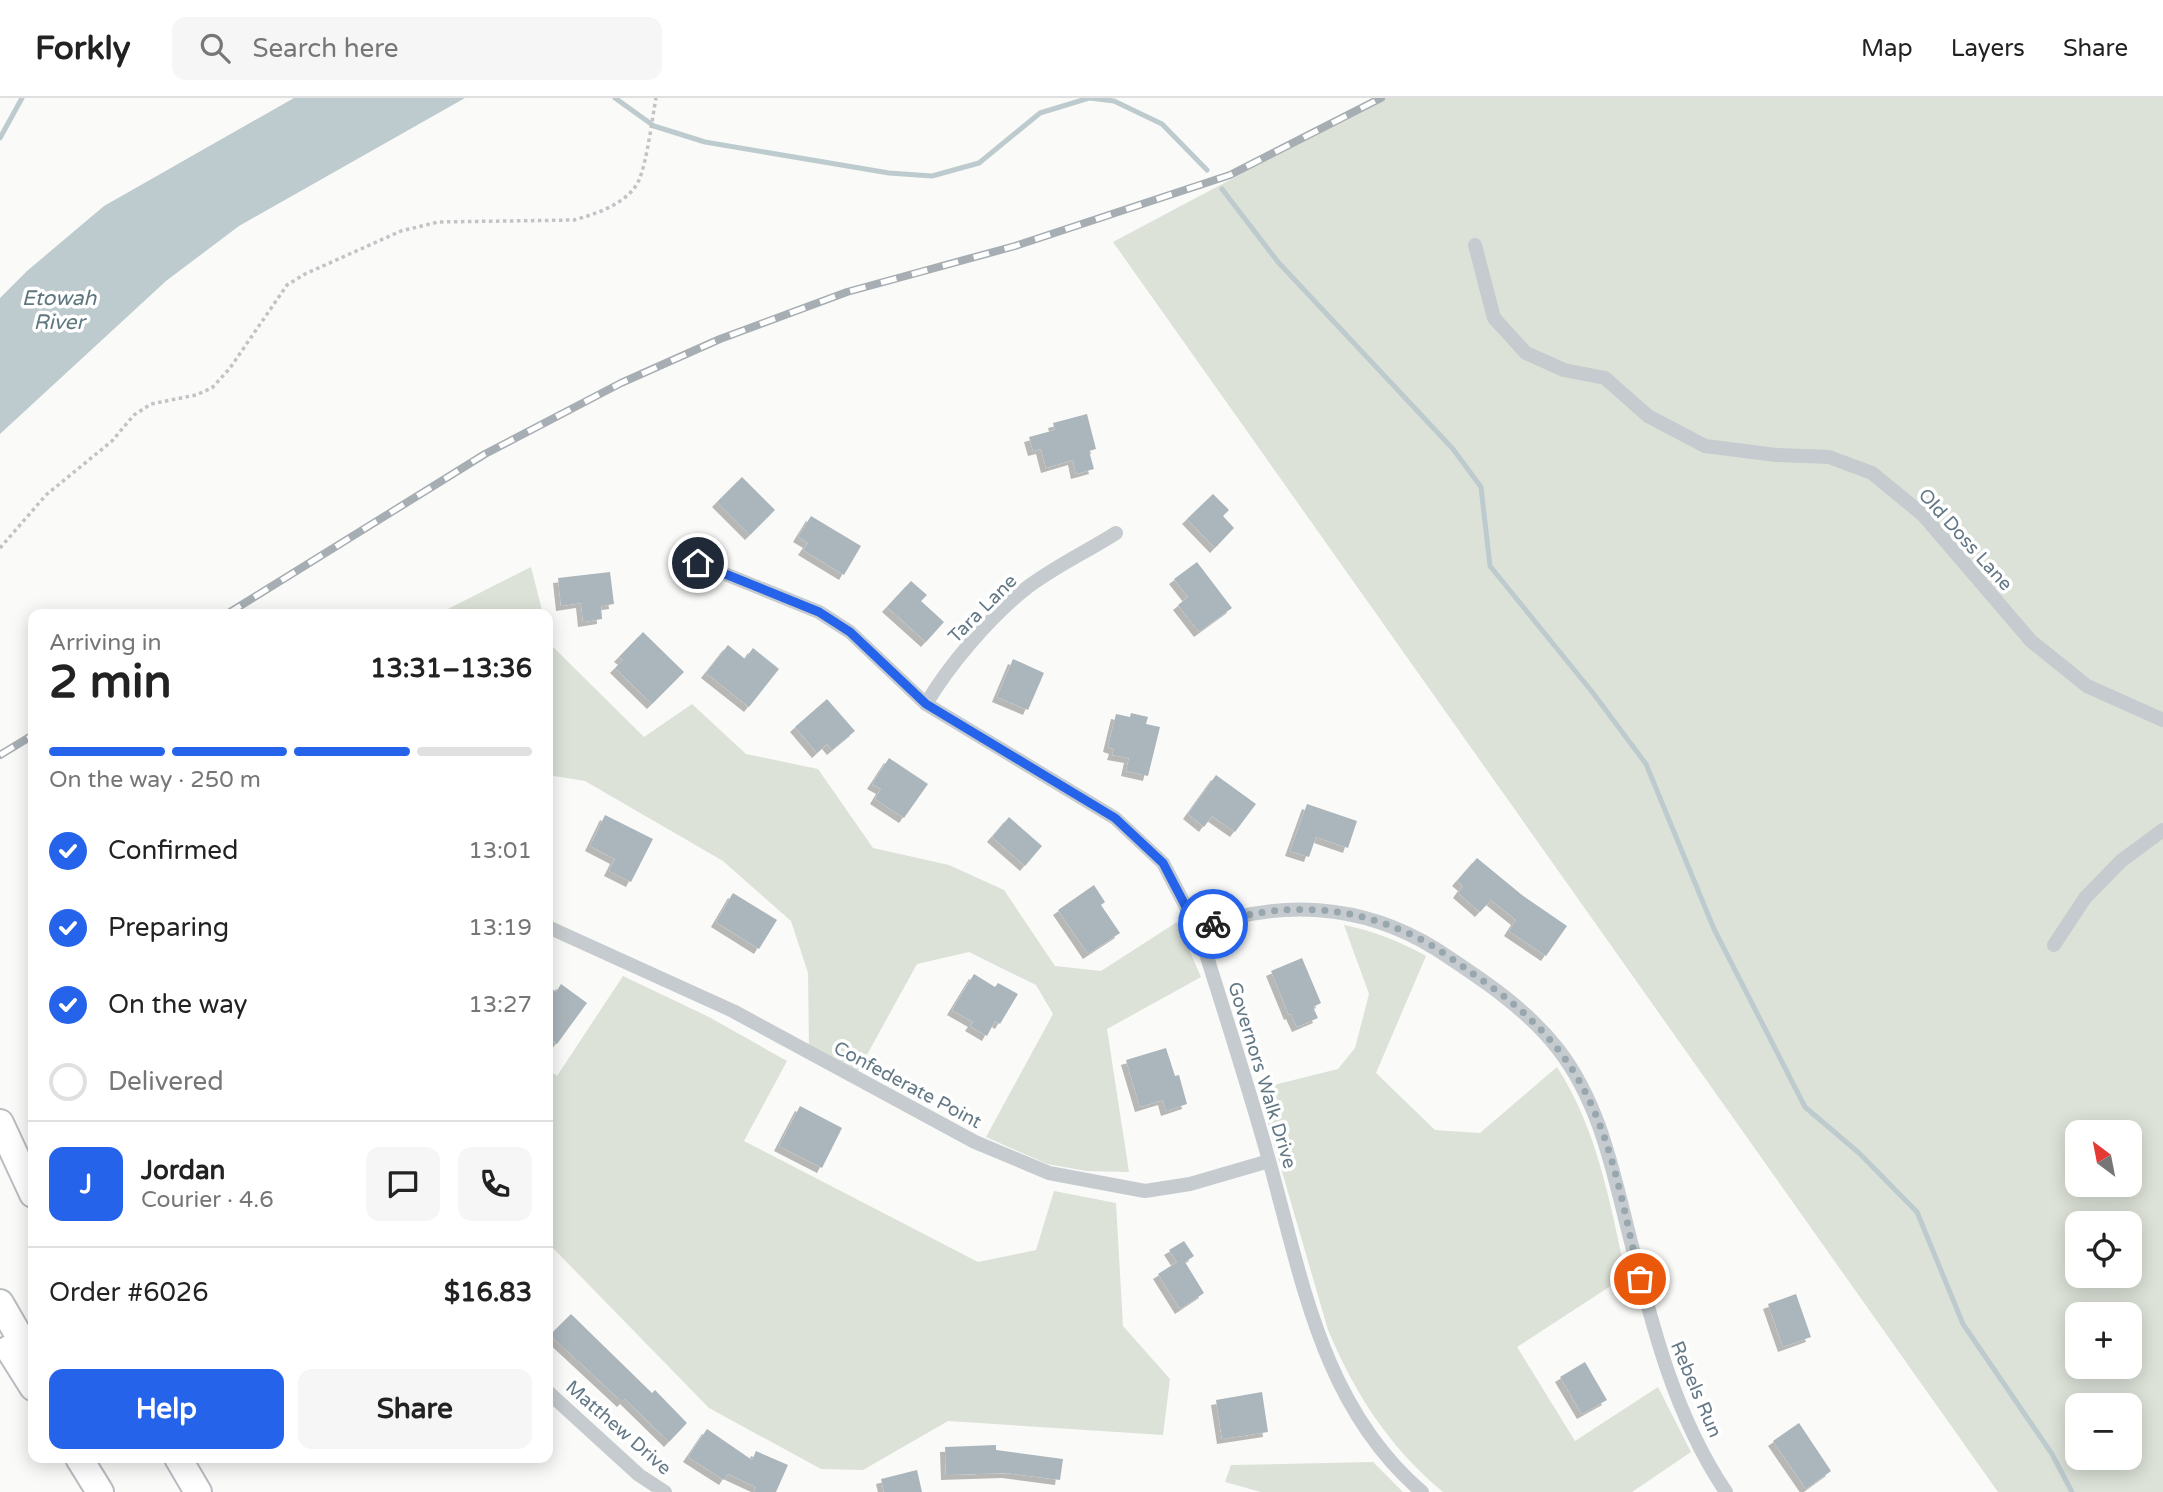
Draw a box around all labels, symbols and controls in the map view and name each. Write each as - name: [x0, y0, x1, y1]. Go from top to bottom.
- search box: [172, 17, 662, 80]
- text: Forkly: [35, 29, 130, 68]
- icon: search: [196, 29, 234, 67]
- text: Search here: [252, 33, 399, 64]
- text: Map: [1861, 34, 1913, 63]
- text: Layers: [1951, 34, 2025, 63]
- text: Share: [2063, 34, 2128, 63]
- water label: Etowah River: [22, 286, 98, 335]
- street label: Old Doss Lane: [1914, 484, 2017, 595]
- pin: [668, 533, 728, 593]
- icon: home: [679, 544, 717, 582]
- street label: Tara Lane: [944, 570, 1021, 647]
- text: Arriving in: [49, 629, 162, 657]
- text: 13:31–13:36: [370, 653, 532, 684]
- text: 2 min: [49, 655, 172, 710]
- text: On the way · 250 m: [49, 766, 261, 794]
- icon: check: [49, 832, 87, 870]
- text: Confirmed: [108, 835, 238, 866]
- text: 13:01: [468, 837, 532, 865]
- courier: [1178, 889, 1248, 959]
- icon: bike: [1194, 905, 1232, 943]
- icon: check: [49, 909, 87, 947]
- text: Preparing: [108, 912, 229, 943]
- text: 13:19: [468, 914, 532, 942]
- street label: Governors Walk Drive: [1223, 979, 1301, 1171]
- icon: check: [49, 986, 87, 1024]
- text: On the way: [108, 989, 248, 1020]
- text: 13:27: [468, 991, 532, 1019]
- street label: Confederate Point: [830, 1037, 985, 1133]
- text: Delivered: [108, 1066, 224, 1097]
- north arrow: [2065, 1120, 2142, 1197]
- map controls: [2065, 1120, 2142, 1470]
- button: chat: [366, 1147, 440, 1221]
- button: phone: [458, 1147, 532, 1221]
- text: Jordan: [141, 1155, 225, 1186]
- text: J: [80, 1169, 92, 1200]
- text: Courier · 4.6: [141, 1186, 274, 1214]
- button: locate: [2065, 1211, 2142, 1288]
- pin: [1610, 1249, 1670, 1309]
- icon: bag: [1621, 1260, 1659, 1298]
- text: Order #6026: [49, 1277, 209, 1308]
- text: $16.83: [444, 1277, 532, 1308]
- button: +: [2065, 1302, 2142, 1379]
- street label: Rebels Run: [1666, 1338, 1726, 1441]
- button: Help: [49, 1369, 284, 1449]
- button: Share: [298, 1369, 532, 1449]
- street label: Matthew Drive: [561, 1376, 676, 1479]
- button: −: [2065, 1393, 2142, 1470]

